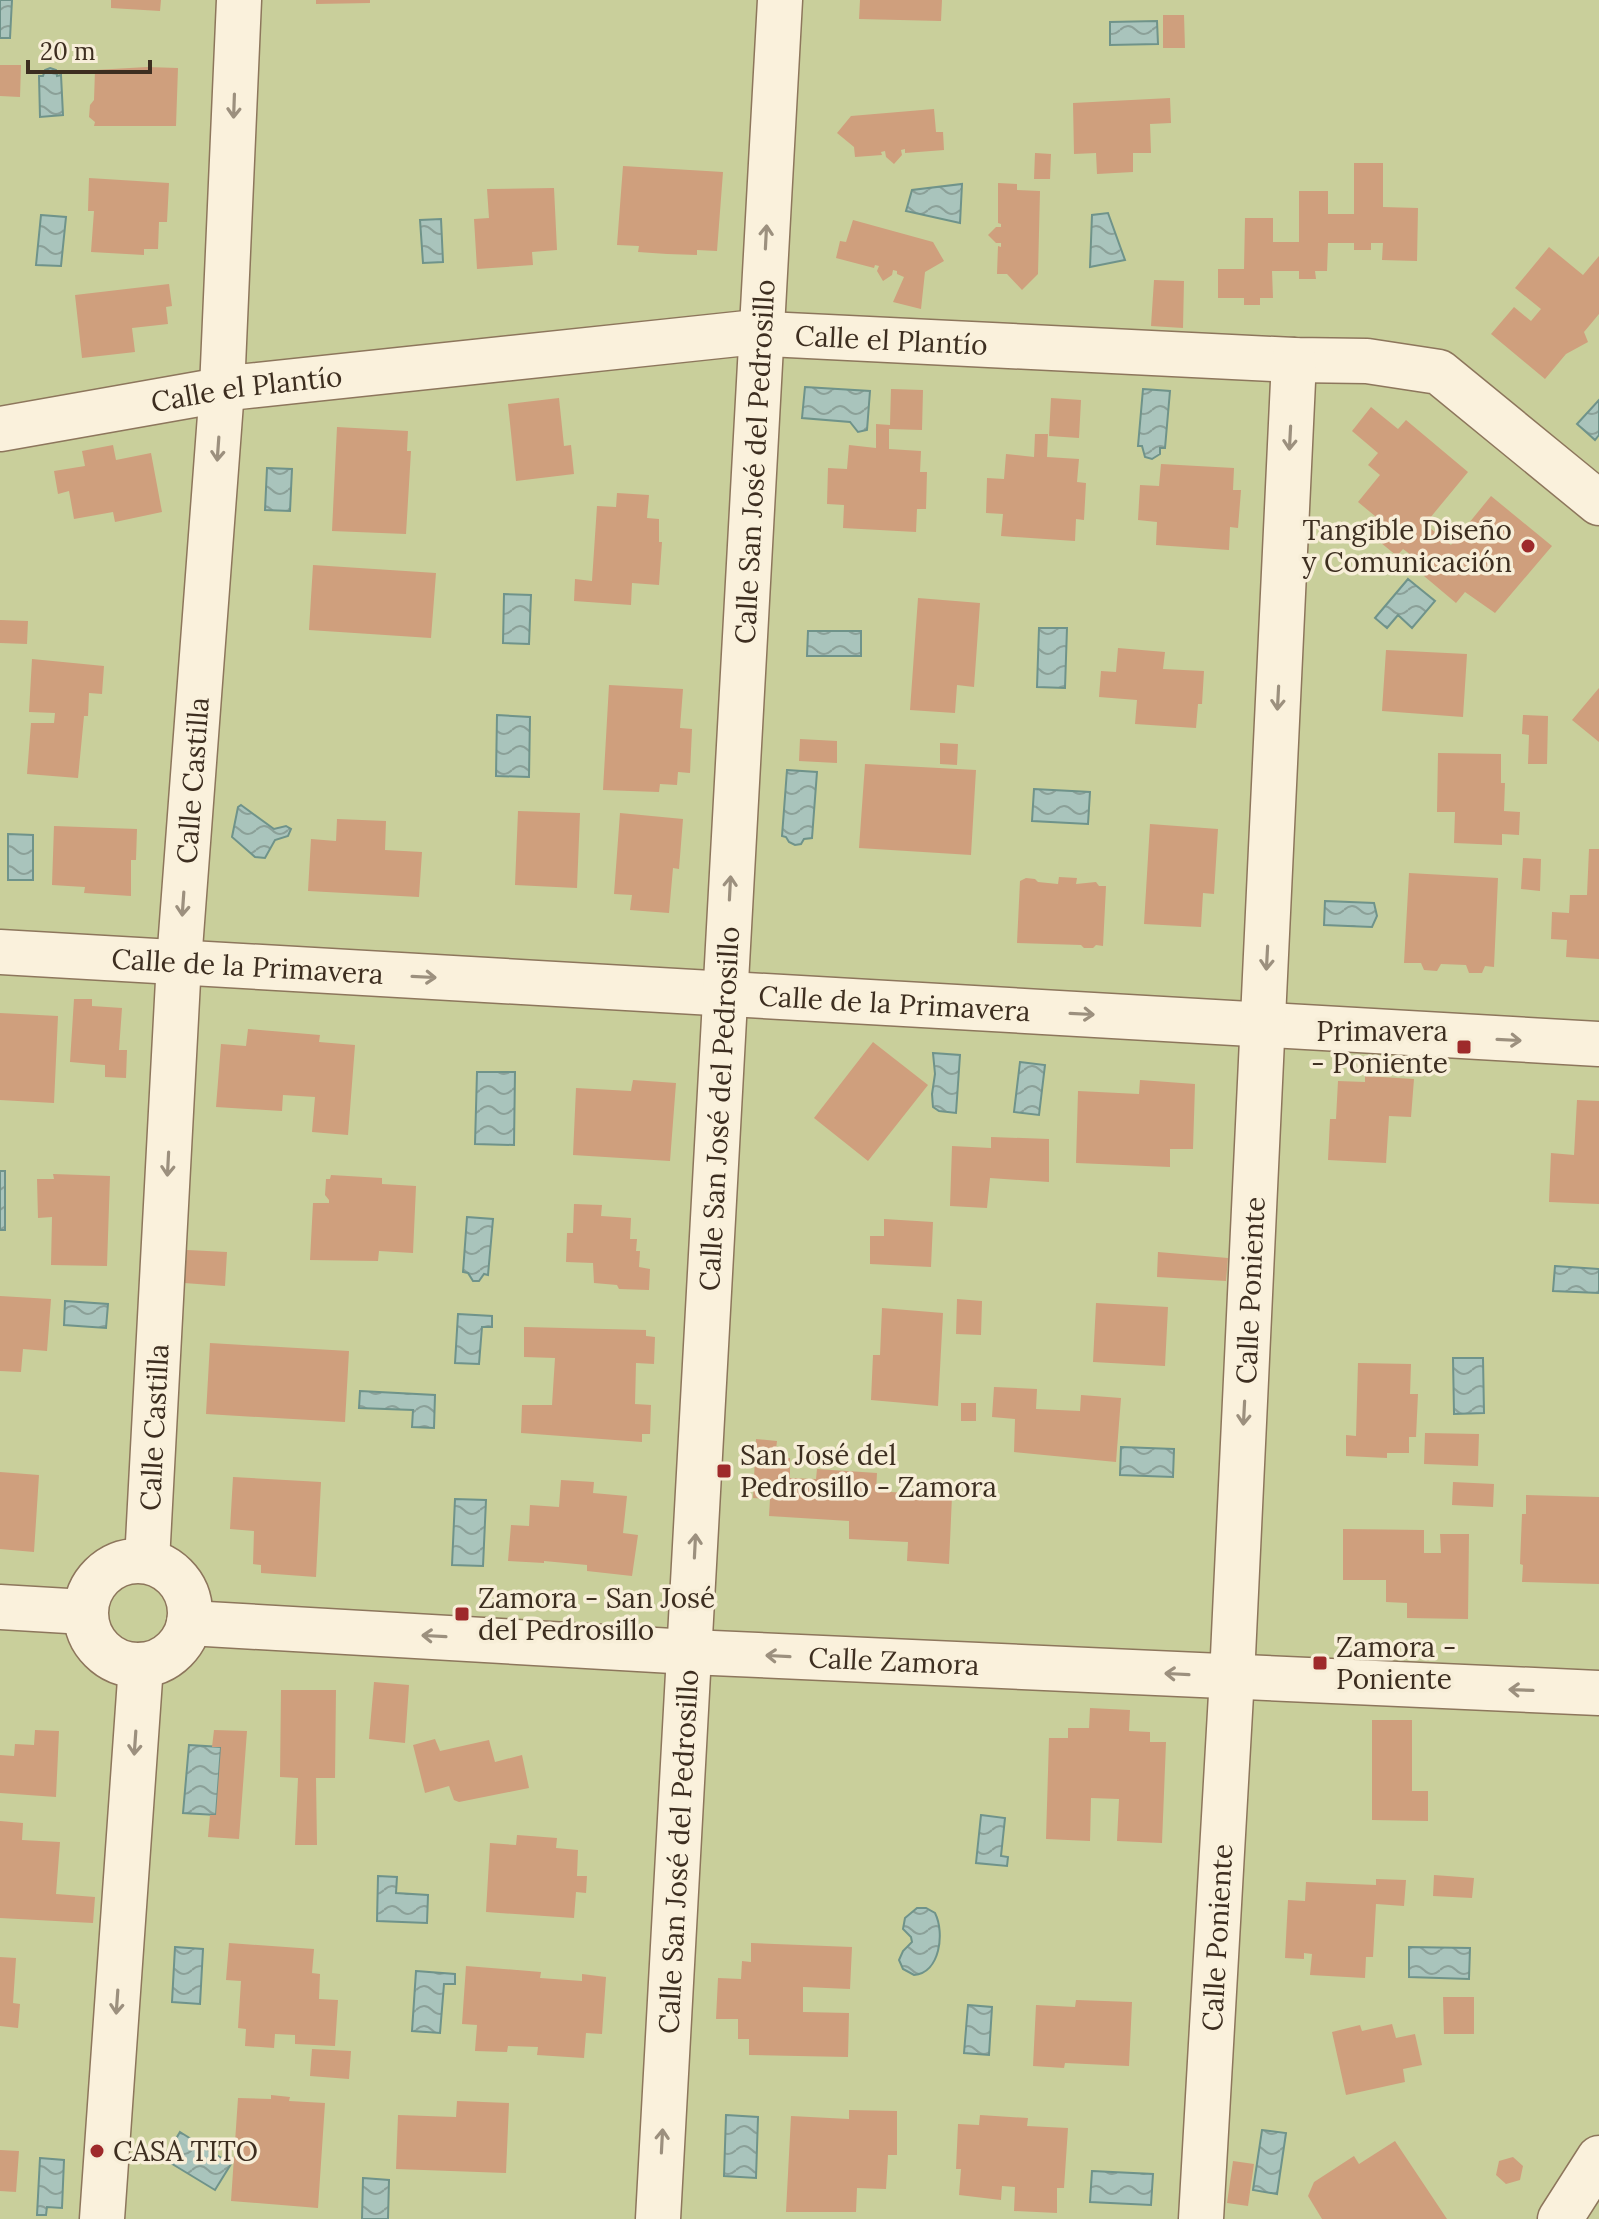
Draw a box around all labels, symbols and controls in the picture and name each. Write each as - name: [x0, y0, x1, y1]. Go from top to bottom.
- scale bar: [28, 24, 150, 74]
- text: 20 m: [40, 36, 96, 67]
- one-way arrow: [227, 92, 242, 119]
- one-way arrow: [759, 224, 774, 251]
- street label: Calle San José del Pedrosillo: [727, 278, 783, 645]
- street label: Calle el Plantío: [794, 317, 988, 363]
- street label: Calle el Plantío: [148, 358, 344, 420]
- one-way arrow: [1283, 424, 1298, 451]
- one-way arrow: [210, 436, 225, 462]
- place label: Tangible Diseño y Comunicación: [1302, 512, 1512, 580]
- marker: Tangible Diseño y Comunicación: [1519, 537, 1537, 555]
- one-way arrow: [1271, 684, 1286, 711]
- street label: Calle Castilla: [168, 696, 217, 865]
- one-way arrow: [723, 875, 738, 902]
- one-way arrow: [175, 890, 190, 917]
- street label: Calle San José del Pedrosillo: [691, 925, 747, 1292]
- street label: Calle de la Primavera: [111, 940, 385, 992]
- one-way arrow: [1259, 944, 1274, 971]
- one-way arrow: [410, 970, 437, 985]
- street label: Calle de la Primavera: [758, 978, 1032, 1029]
- one-way arrow: [1068, 1007, 1095, 1022]
- place label: Primavera - Poniente: [1311, 1013, 1448, 1081]
- one-way arrow: [1495, 1032, 1522, 1047]
- marker: Primavera - Poniente: [1455, 1038, 1473, 1056]
- one-way arrow: [160, 1150, 175, 1177]
- street label: Calle Poniente: [1228, 1196, 1273, 1385]
- street label: Calle Castilla: [132, 1343, 177, 1512]
- one-way arrow: [1237, 1399, 1252, 1426]
- place label: San José del Pedrosillo - Zamora: [740, 1437, 997, 1505]
- marker: San José del Pedrosillo - Zamora: [715, 1462, 733, 1480]
- one-way arrow: [687, 1533, 702, 1560]
- place label: Zamora - San José del Pedrosillo: [478, 1580, 715, 1648]
- marker: Zamora - San José del Pedrosillo: [453, 1605, 471, 1623]
- one-way arrow: [421, 1629, 448, 1644]
- place label: Zamora - Poniente: [1336, 1629, 1456, 1697]
- street label: Calle Zamora: [808, 1639, 980, 1683]
- one-way arrow: [765, 1648, 792, 1663]
- marker: Zamora - Poniente: [1311, 1654, 1329, 1672]
- one-way arrow: [1164, 1667, 1191, 1682]
- street label: Calle San José del Pedrosillo: [650, 1668, 706, 2035]
- one-way arrow: [1508, 1682, 1535, 1697]
- one-way arrow: [127, 1729, 142, 1756]
- street label: Calle Poniente: [1194, 1843, 1240, 2032]
- one-way arrow: [109, 1989, 124, 2015]
- one-way arrow: [655, 2128, 670, 2155]
- place label: CASA TITO: [113, 2133, 258, 2169]
- marker: CASA TITO: [88, 2142, 106, 2160]

